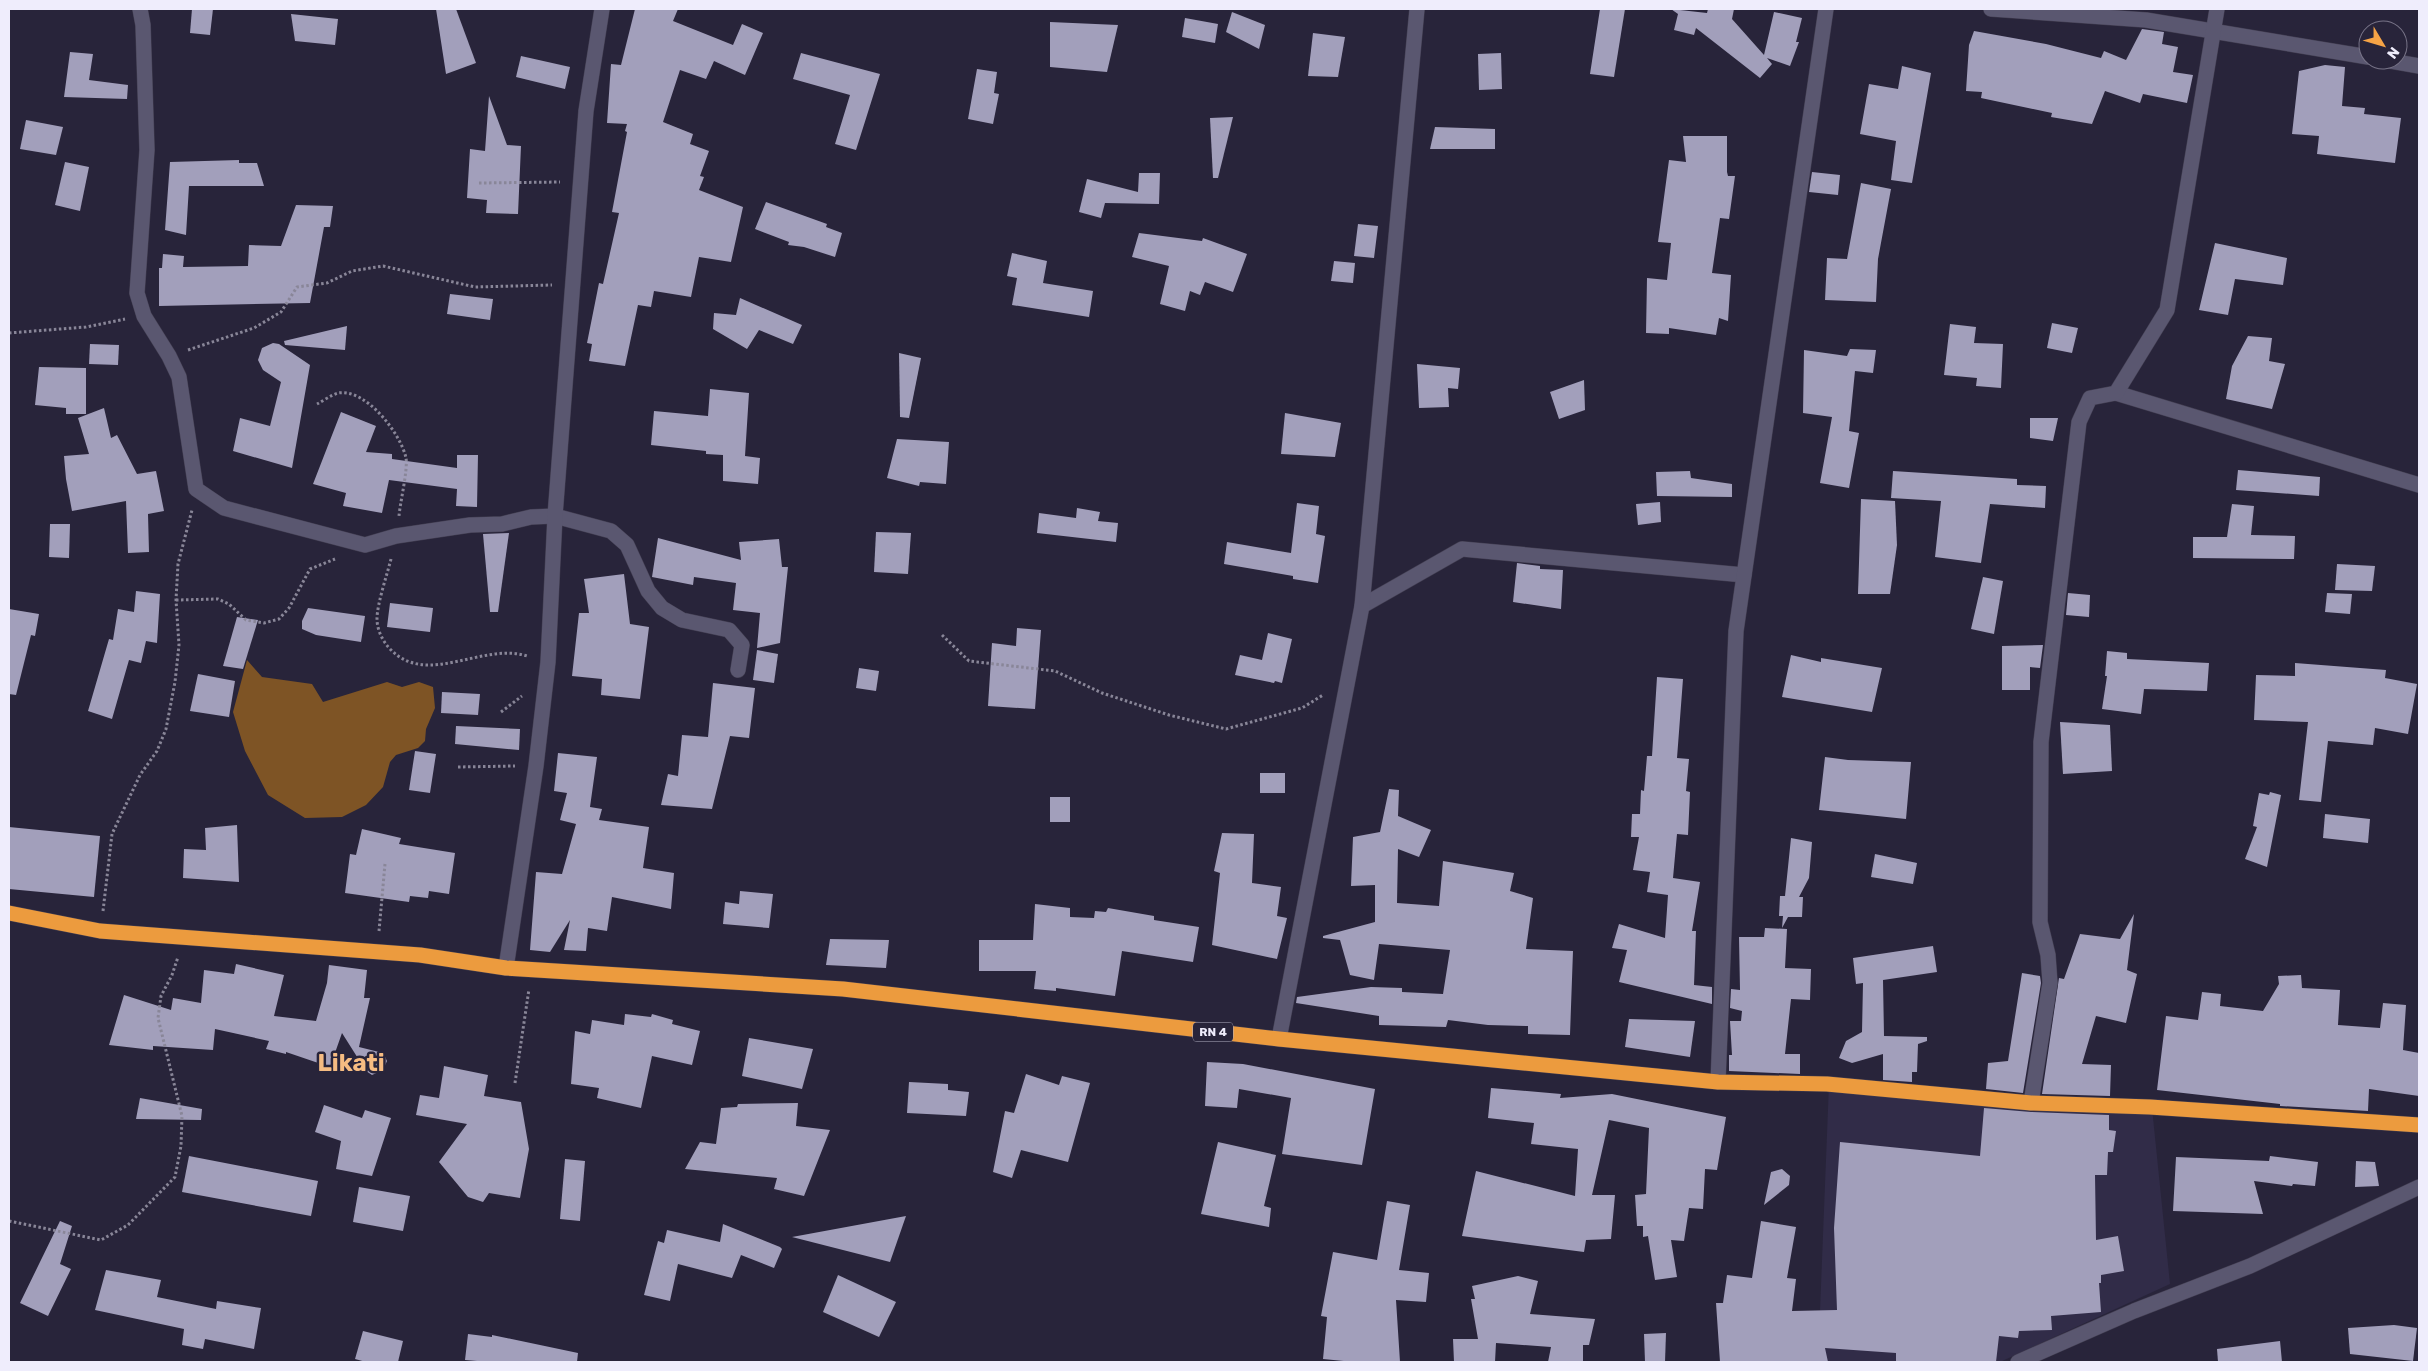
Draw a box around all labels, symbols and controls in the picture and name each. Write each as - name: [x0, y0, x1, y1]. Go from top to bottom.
- north arrow: [2358, 20, 2408, 70]
- text: N: [2383, 43, 2403, 62]
- road number: RN 4: [1193, 1022, 1233, 1042]
- district label: Likati: [317, 1049, 385, 1077]

